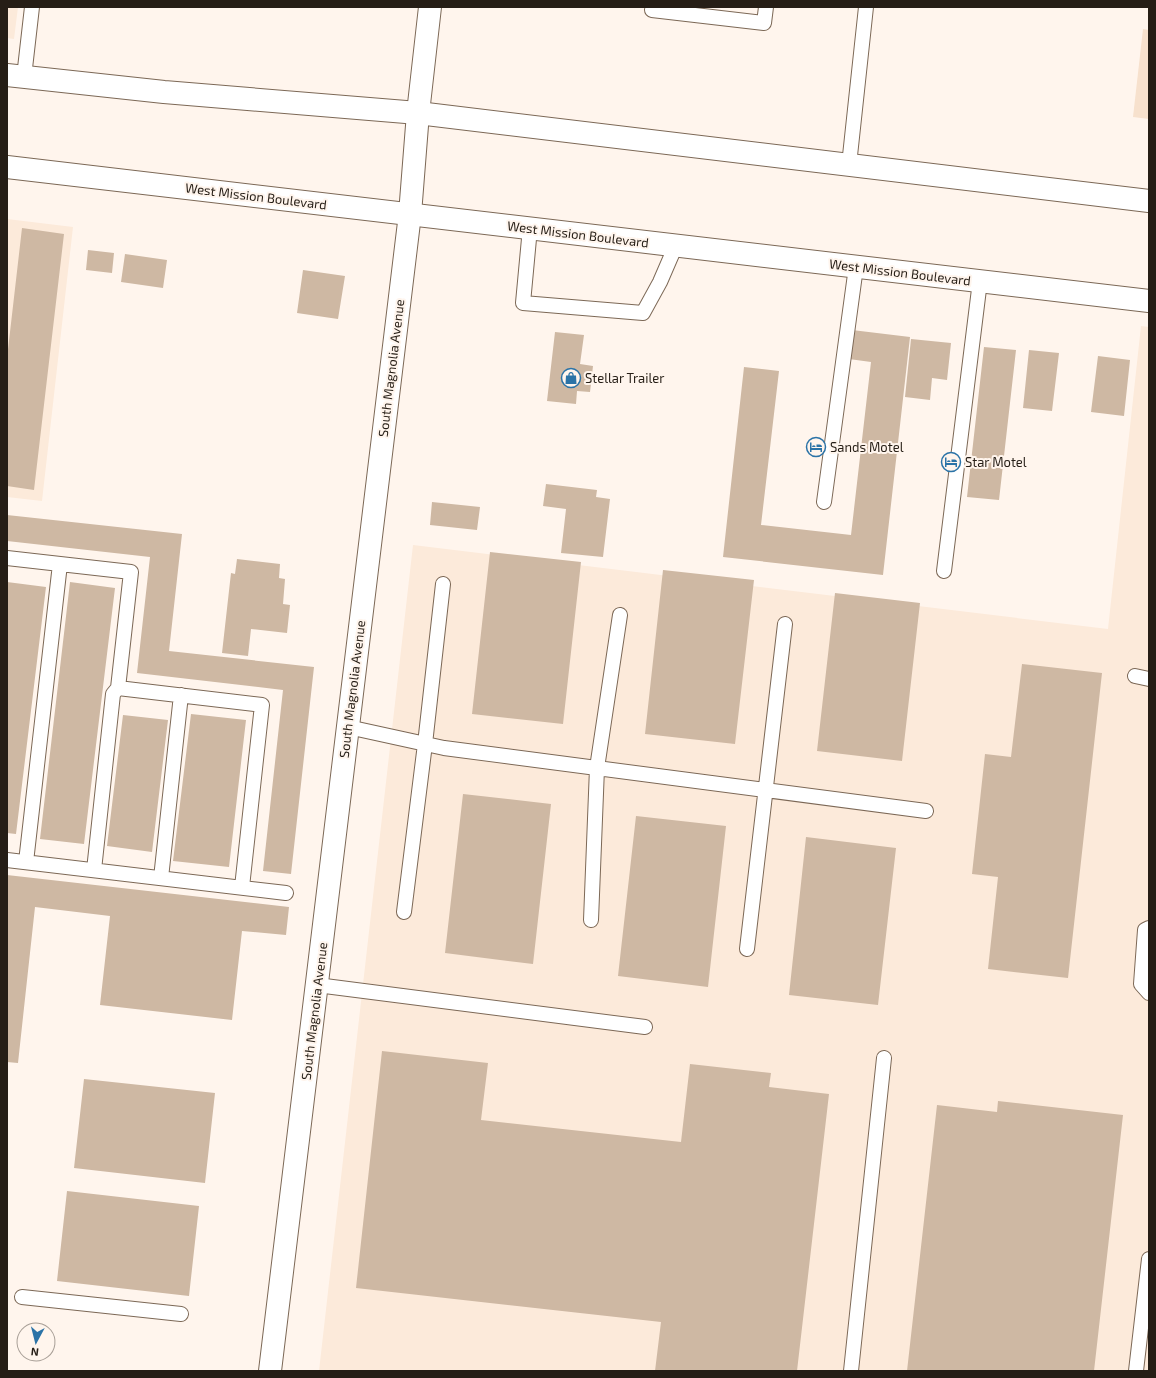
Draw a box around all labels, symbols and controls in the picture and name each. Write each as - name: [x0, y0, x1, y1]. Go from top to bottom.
- street label: West Mission Boulevard: [184, 179, 328, 213]
- street label: West Mission Boulevard: [506, 217, 650, 251]
- street label: West Mission Boulevard: [828, 255, 972, 289]
- street label: South Magnolia Avenue: [375, 298, 407, 438]
- shop icon: Stellar Trailer: [560, 367, 582, 389]
- place label: Stellar Trailer: [585, 370, 665, 386]
- hotel icon: Sands Motel: [805, 436, 827, 458]
- place label: Sands Motel: [830, 439, 904, 455]
- hotel icon: Star Motel: [940, 451, 962, 473]
- place label: Star Motel: [965, 454, 1027, 470]
- street label: South Magnolia Avenue: [336, 619, 368, 759]
- street label: South Magnolia Avenue: [298, 941, 330, 1081]
- north arrow: [16, 1322, 56, 1362]
- text: N: [30, 1345, 39, 1359]

